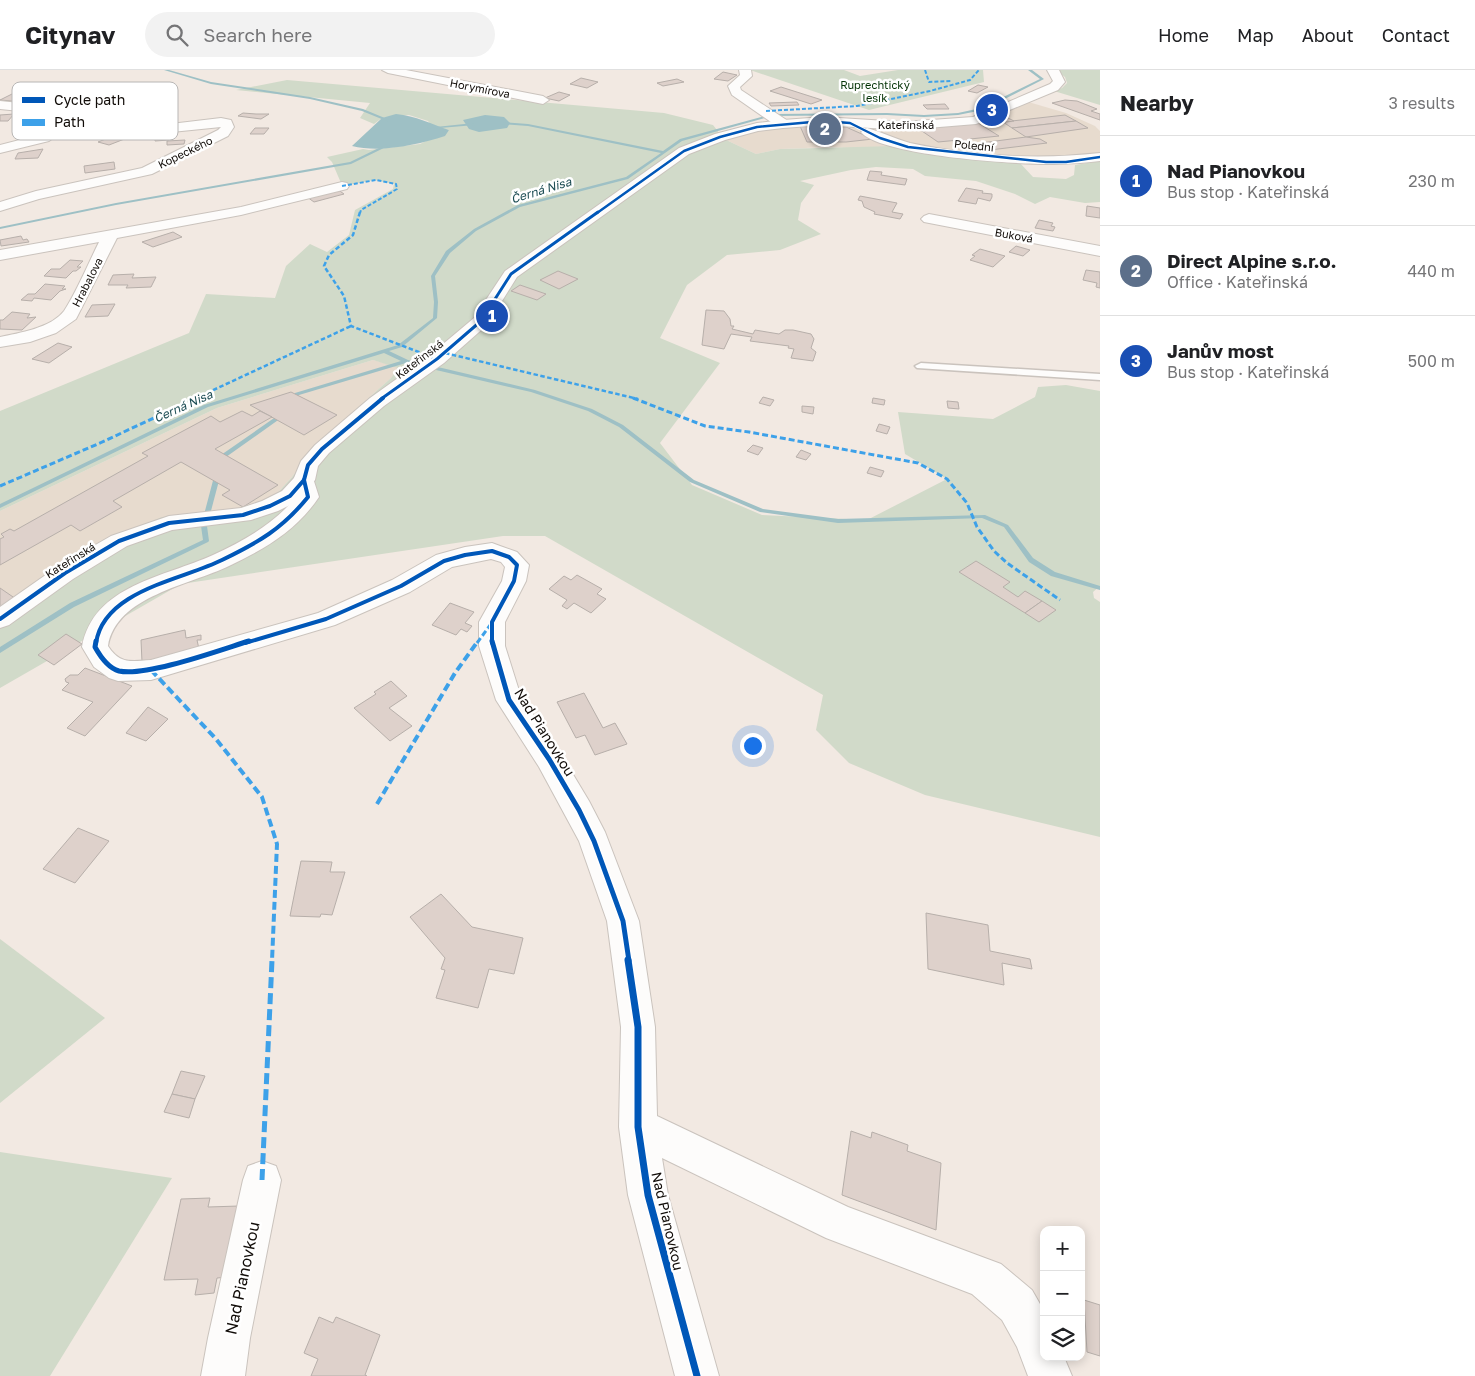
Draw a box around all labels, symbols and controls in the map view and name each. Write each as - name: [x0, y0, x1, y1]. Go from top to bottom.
- search box: [145, 12, 495, 57]
- text: Citynav: [25, 20, 115, 49]
- icon: search: [163, 21, 191, 49]
- text: Search here: [203, 23, 312, 46]
- text: Home: [1158, 24, 1209, 46]
- text: Map: [1237, 24, 1274, 46]
- text: About: [1302, 24, 1354, 46]
- text: Contact: [1382, 24, 1450, 46]
- street label: Horymírova: [449, 76, 511, 100]
- park label: Ruprechtický lesík: [840, 78, 910, 104]
- legend: [12, 82, 178, 140]
- text: Nearby: [1120, 90, 1194, 116]
- text: Cycle path: [54, 91, 125, 108]
- pin: 3: [976, 91, 1008, 129]
- text: 3 results: [1388, 93, 1455, 113]
- pin: 2: [809, 110, 841, 148]
- text: Path: [54, 113, 85, 130]
- street label: Kateřinská: [878, 118, 934, 131]
- street label: Kopeckého: [156, 133, 215, 171]
- street label: Polední: [953, 136, 996, 154]
- text: Nad Pianovkou: [1167, 159, 1305, 182]
- text: 1: [1132, 171, 1140, 191]
- text: 230 m: [1408, 171, 1455, 191]
- water label: Černá Nisa: [509, 173, 574, 206]
- text: Bus stop · Kateřinská: [1167, 182, 1329, 202]
- street label: Buková: [994, 225, 1034, 245]
- text: Direct Alpine s.r.o.: [1167, 249, 1337, 272]
- street label: Hrabalova: [69, 255, 105, 309]
- text: 2: [1131, 261, 1141, 281]
- text: 440 m: [1407, 261, 1455, 281]
- text: Office · Kateřinská: [1167, 272, 1308, 292]
- pin: 1: [476, 297, 508, 335]
- street label: Kateřinská: [393, 337, 445, 381]
- text: Janův most: [1167, 339, 1274, 362]
- text: 3: [1131, 351, 1141, 371]
- text: 500 m: [1408, 351, 1455, 371]
- text: Bus stop · Kateřinská: [1167, 362, 1329, 382]
- water label: Černá Nisa: [151, 386, 216, 426]
- street label: Kateřinská: [43, 540, 97, 580]
- street label: Nad Pianovkou: [511, 685, 579, 779]
- your location: [740, 733, 766, 759]
- street label: Nad Pianovkou: [648, 1170, 688, 1272]
- street label: Nad Pianovkou: [220, 1220, 264, 1336]
- map controls: [1040, 1226, 1085, 1361]
- button: +: [1040, 1226, 1085, 1271]
- button: −: [1040, 1271, 1085, 1316]
- button: layers: [1040, 1316, 1085, 1361]

